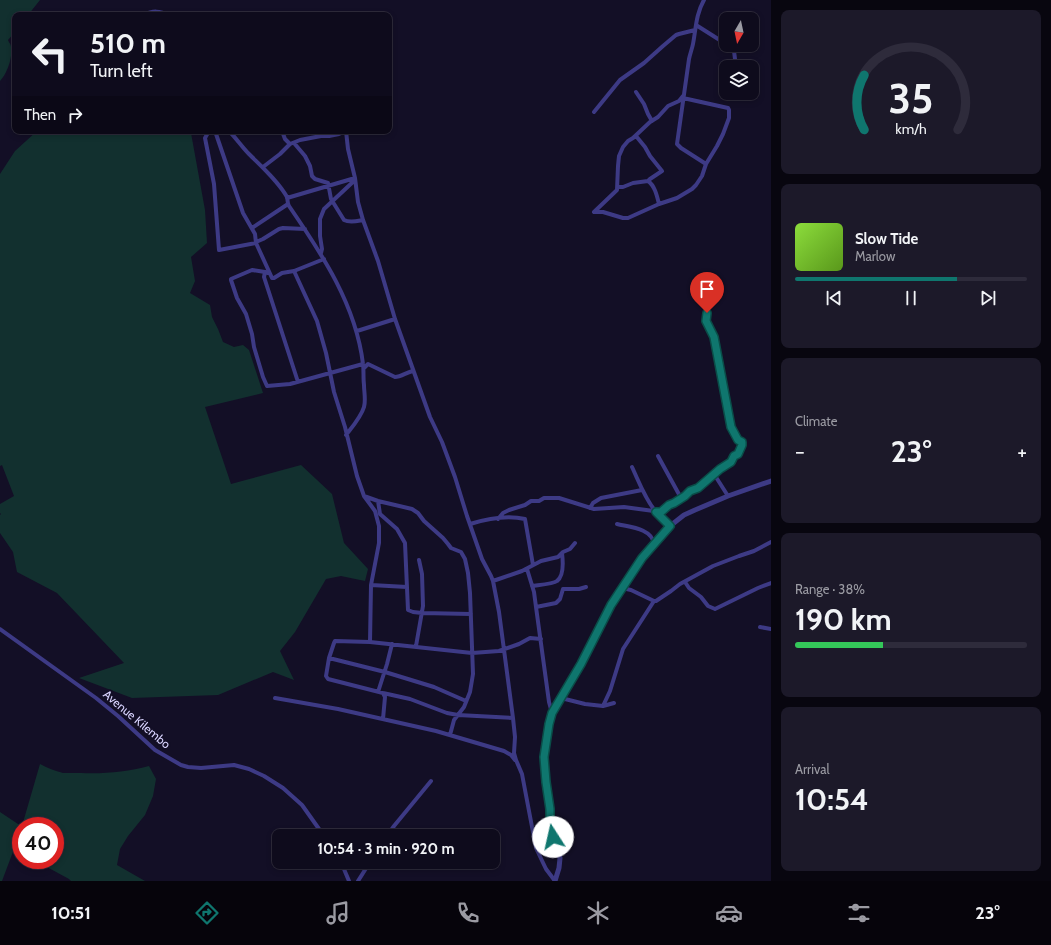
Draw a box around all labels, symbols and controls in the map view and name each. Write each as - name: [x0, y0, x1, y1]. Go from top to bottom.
- north arrow: [719, 12, 759, 52]
- map controls: [719, 12, 759, 100]
- text: 510 m: [90, 26, 166, 60]
- icon: left: [24, 28, 76, 80]
- text: Turn left: [90, 60, 153, 82]
- button: layers: [719, 60, 759, 100]
- text: 35: [889, 73, 933, 123]
- icon: right: [64, 104, 86, 126]
- text: Then: [24, 106, 56, 124]
- text: km/h: [895, 120, 927, 138]
- text: Slow Tide: [855, 230, 918, 248]
- text: Marlow: [855, 248, 895, 264]
- pin: [690, 272, 724, 313]
- icon: arrive: [696, 278, 718, 300]
- icon: previous: [823, 287, 845, 309]
- icon: pause: [900, 287, 922, 309]
- icon: next: [977, 287, 999, 309]
- text: Climate: [795, 413, 837, 429]
- text: 23°: [891, 433, 931, 470]
- text: −: [795, 438, 805, 465]
- text: +: [1017, 438, 1027, 465]
- text: Range · 38%: [795, 581, 865, 597]
- text: 190 km: [795, 601, 891, 638]
- street label: Avenue Kilembo: [100, 687, 174, 752]
- text: Arrival: [795, 761, 830, 777]
- text: 10:54: [795, 781, 869, 818]
- position arrow: [532, 816, 574, 858]
- speed limit sign: 40: [12, 817, 64, 869]
- text: 10:54 · 3 min · 920 m: [317, 840, 455, 858]
- icon: directions: [193, 899, 221, 927]
- icon: music: [324, 899, 352, 927]
- icon: phone: [454, 899, 482, 927]
- icon: climate: [584, 899, 612, 927]
- icon: car: [715, 899, 743, 927]
- icon: filters: [845, 899, 873, 927]
- text: 10:51: [51, 902, 91, 924]
- text: 23°: [975, 902, 1000, 924]

